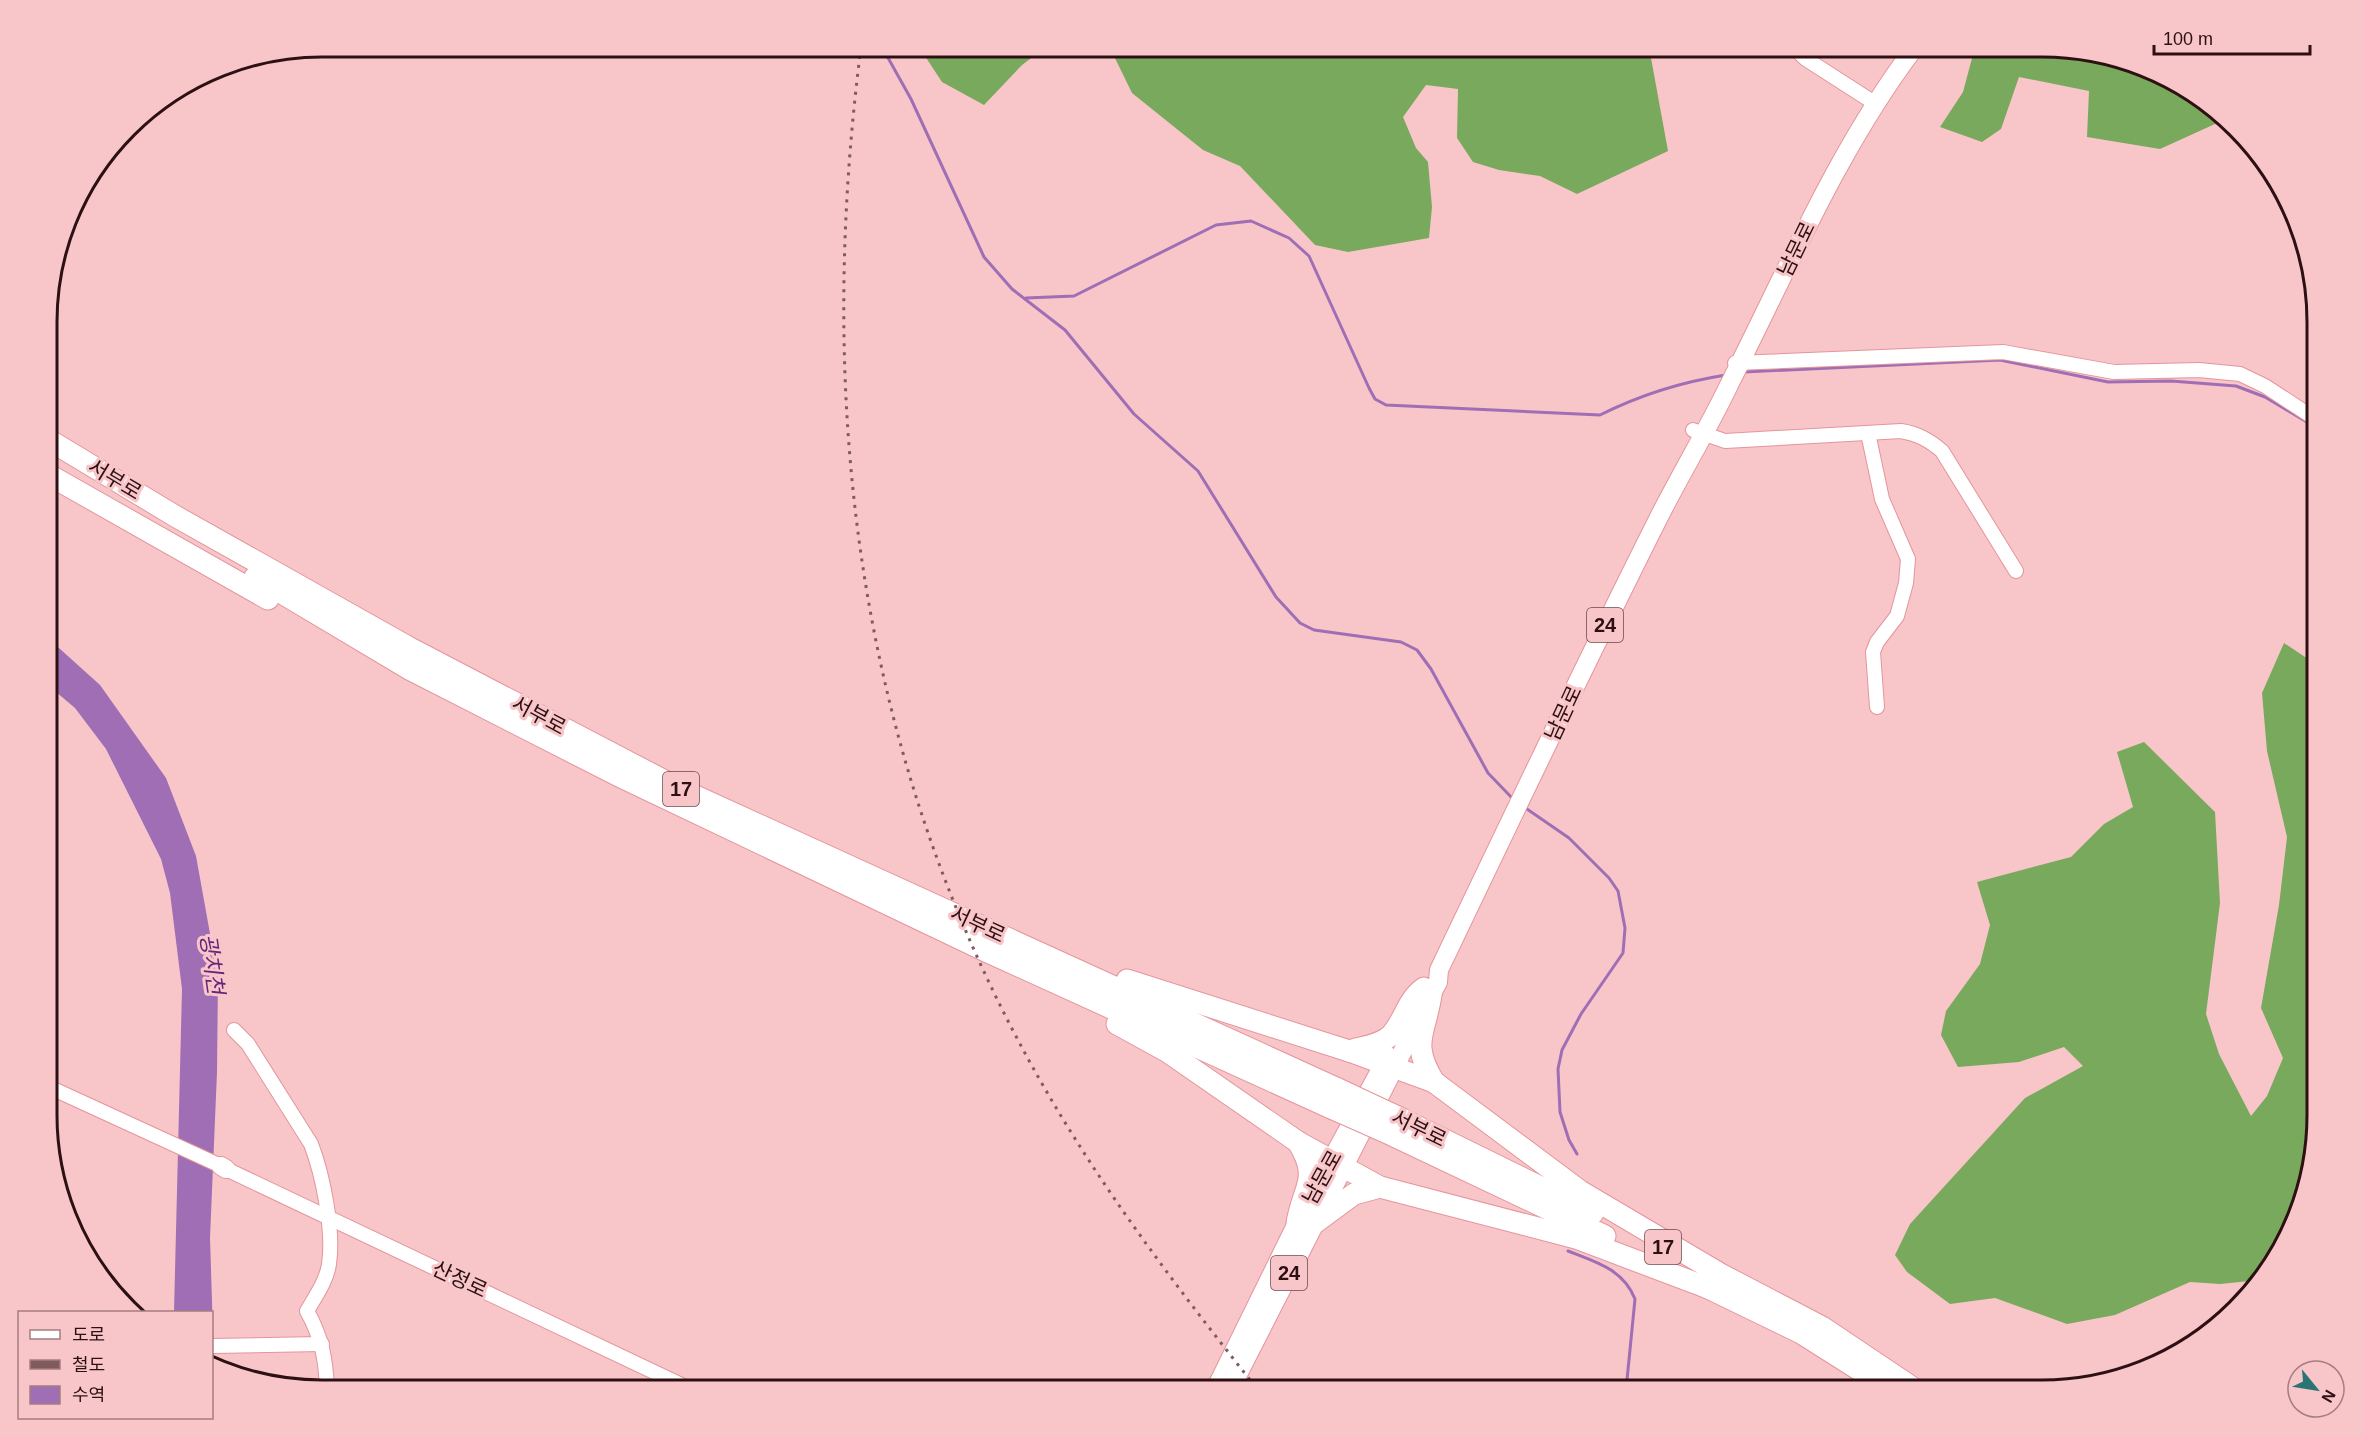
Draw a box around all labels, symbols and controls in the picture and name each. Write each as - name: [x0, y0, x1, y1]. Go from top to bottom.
- scale bar: [2154, 18, 2310, 56]
- text: 100 m: [2163, 29, 2213, 49]
- street label: 남문로: [1773, 218, 1819, 280]
- street label: 서부로: [84, 454, 146, 504]
- road number: 24: [1587, 608, 1623, 642]
- street label: 남문로: [1540, 682, 1586, 744]
- street label: 서부로: [508, 691, 570, 739]
- road number: 17: [663, 772, 699, 806]
- street label: 서부로: [947, 901, 1009, 947]
- water label: 광치천: [195, 932, 229, 999]
- street label: 서부로: [1388, 1105, 1450, 1151]
- street label: 남문로: [1298, 1146, 1346, 1208]
- road number: 17: [1645, 1230, 1681, 1264]
- street label: 산정로: [429, 1256, 491, 1302]
- road number: 24: [1271, 1256, 1307, 1290]
- legend: [18, 1311, 213, 1419]
- text: 도로: [72, 1325, 105, 1345]
- text: 철도: [72, 1355, 105, 1375]
- north arrow: [2286, 1359, 2346, 1419]
- text: 수역: [72, 1385, 105, 1405]
- text: N: [2318, 1387, 2339, 1406]

